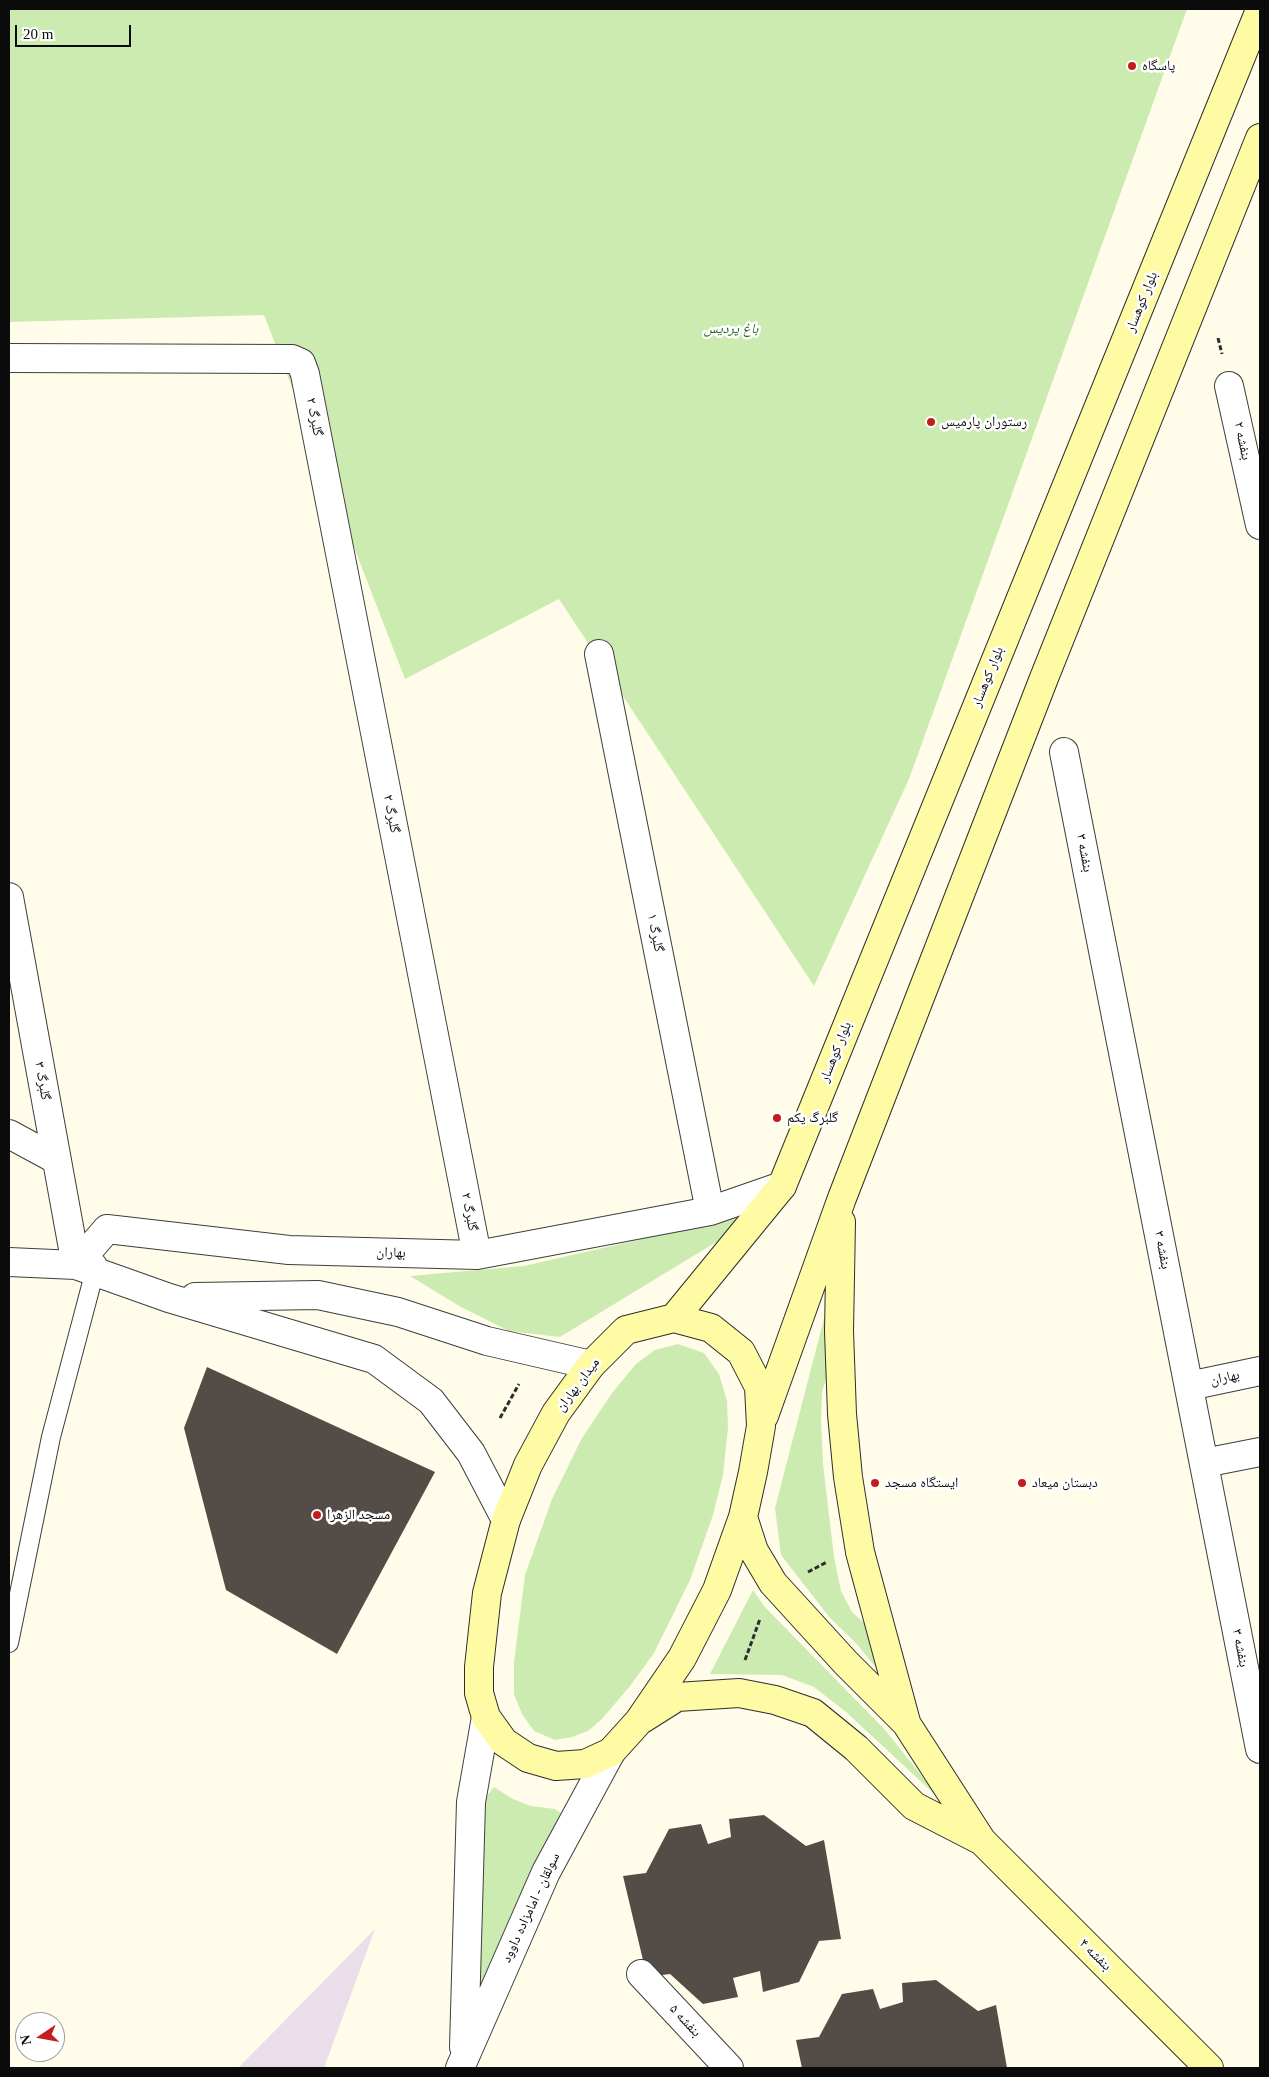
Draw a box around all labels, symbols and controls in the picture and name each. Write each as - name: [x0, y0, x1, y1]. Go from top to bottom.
- scale bar: [18, 15, 134, 47]
- text: 20 m: [23, 26, 53, 42]
- place label: پاسگاه: [1142, 58, 1175, 74]
- marker: پاسگاه: [1126, 60, 1138, 72]
- street label: بلوار کوهسار: [1122, 269, 1162, 335]
- park label: باغ پردیس: [704, 321, 758, 337]
- street label: گلبرگ ۲: [302, 396, 326, 438]
- place label: رستوران پارمیس: [941, 414, 1027, 430]
- marker: رستوران پارمیس: [925, 416, 937, 428]
- street label: بنفشه ۲: [1230, 420, 1254, 462]
- street label: بلوار کوهسار: [968, 644, 1008, 710]
- street label: گلبرگ ۲: [379, 793, 403, 835]
- street label: بنفشه ۳: [1072, 832, 1096, 874]
- street label: گلبرگ ۱: [643, 912, 667, 954]
- street label: بلوار کوهسار: [816, 1019, 856, 1085]
- street label: گلبرگ ۳: [30, 1060, 54, 1102]
- place label: گلبرگ یکم: [787, 1110, 838, 1126]
- marker: گلبرگ یکم: [771, 1112, 783, 1124]
- street label: گلبرگ ۲: [457, 1191, 481, 1233]
- street label: بنفشه ۳: [1150, 1229, 1174, 1271]
- street label: بهاران: [376, 1244, 406, 1262]
- street label: میدان بهاران: [552, 1355, 604, 1415]
- street label: بهاران: [1209, 1367, 1241, 1389]
- place label: ایستگاه مسجد: [885, 1475, 958, 1491]
- place label: دبستان میعاد: [1032, 1475, 1098, 1491]
- marker: ایستگاه مسجد: [869, 1477, 881, 1489]
- marker: دبستان میعاد: [1016, 1477, 1028, 1489]
- place label: مسجد الزهرا: [327, 1507, 390, 1523]
- marker: مسجد الزهرا: [311, 1509, 323, 1521]
- street label: بنفشه ۳: [1228, 1627, 1252, 1669]
- street label: سولقان - امامزاده داوود: [498, 1850, 564, 1966]
- street label: بنفشه ۴: [1075, 1935, 1115, 1975]
- street label: بنفشه ۵: [666, 2001, 704, 2041]
- north arrow: [15, 2012, 65, 2062]
- text: N: [17, 2034, 34, 2047]

